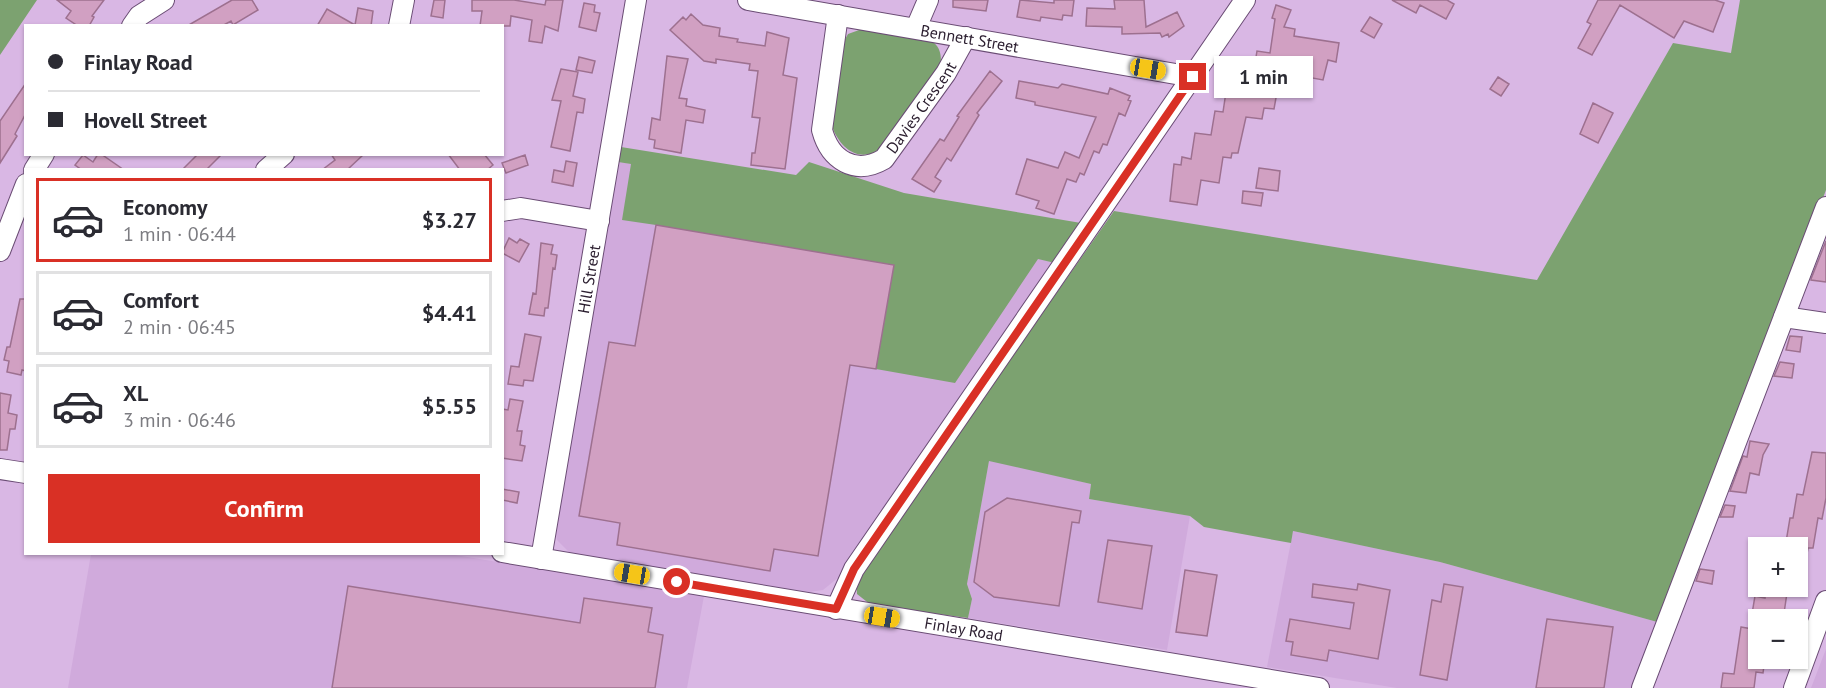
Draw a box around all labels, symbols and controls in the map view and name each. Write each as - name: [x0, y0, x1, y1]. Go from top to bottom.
- street label: Bennett Street: [919, 20, 1021, 57]
- text: Finlay Road: [84, 48, 193, 76]
- callout: 1 min: [1214, 56, 1313, 98]
- car: [1129, 57, 1167, 81]
- street label: Davies Crescent: [881, 58, 961, 157]
- route end: [1179, 63, 1206, 90]
- text: 1 min: [1239, 64, 1288, 90]
- text: Hovell Street: [84, 106, 207, 134]
- icon: car: [51, 193, 105, 247]
- text: Economy: [123, 193, 207, 221]
- text: $3.27: [422, 206, 477, 234]
- text: 1 min · 06:44: [123, 221, 236, 247]
- street label: Hill Street: [573, 242, 604, 315]
- icon: car: [51, 286, 105, 340]
- text: Comfort: [123, 286, 199, 314]
- text: $4.41: [422, 299, 477, 327]
- text: 2 min · 06:45: [123, 314, 236, 340]
- icon: car: [51, 379, 105, 433]
- text: XL: [123, 379, 148, 407]
- text: $5.55: [422, 392, 477, 420]
- text: 3 min · 06:46: [123, 407, 236, 433]
- button: Confirm: [48, 474, 480, 543]
- map controls: [1748, 537, 1808, 669]
- button: +: [1748, 537, 1808, 597]
- car: [613, 562, 651, 586]
- route start: [663, 568, 690, 595]
- car: [863, 605, 901, 629]
- button: −: [1748, 609, 1808, 669]
- street label: Finlay Road: [923, 612, 1004, 645]

